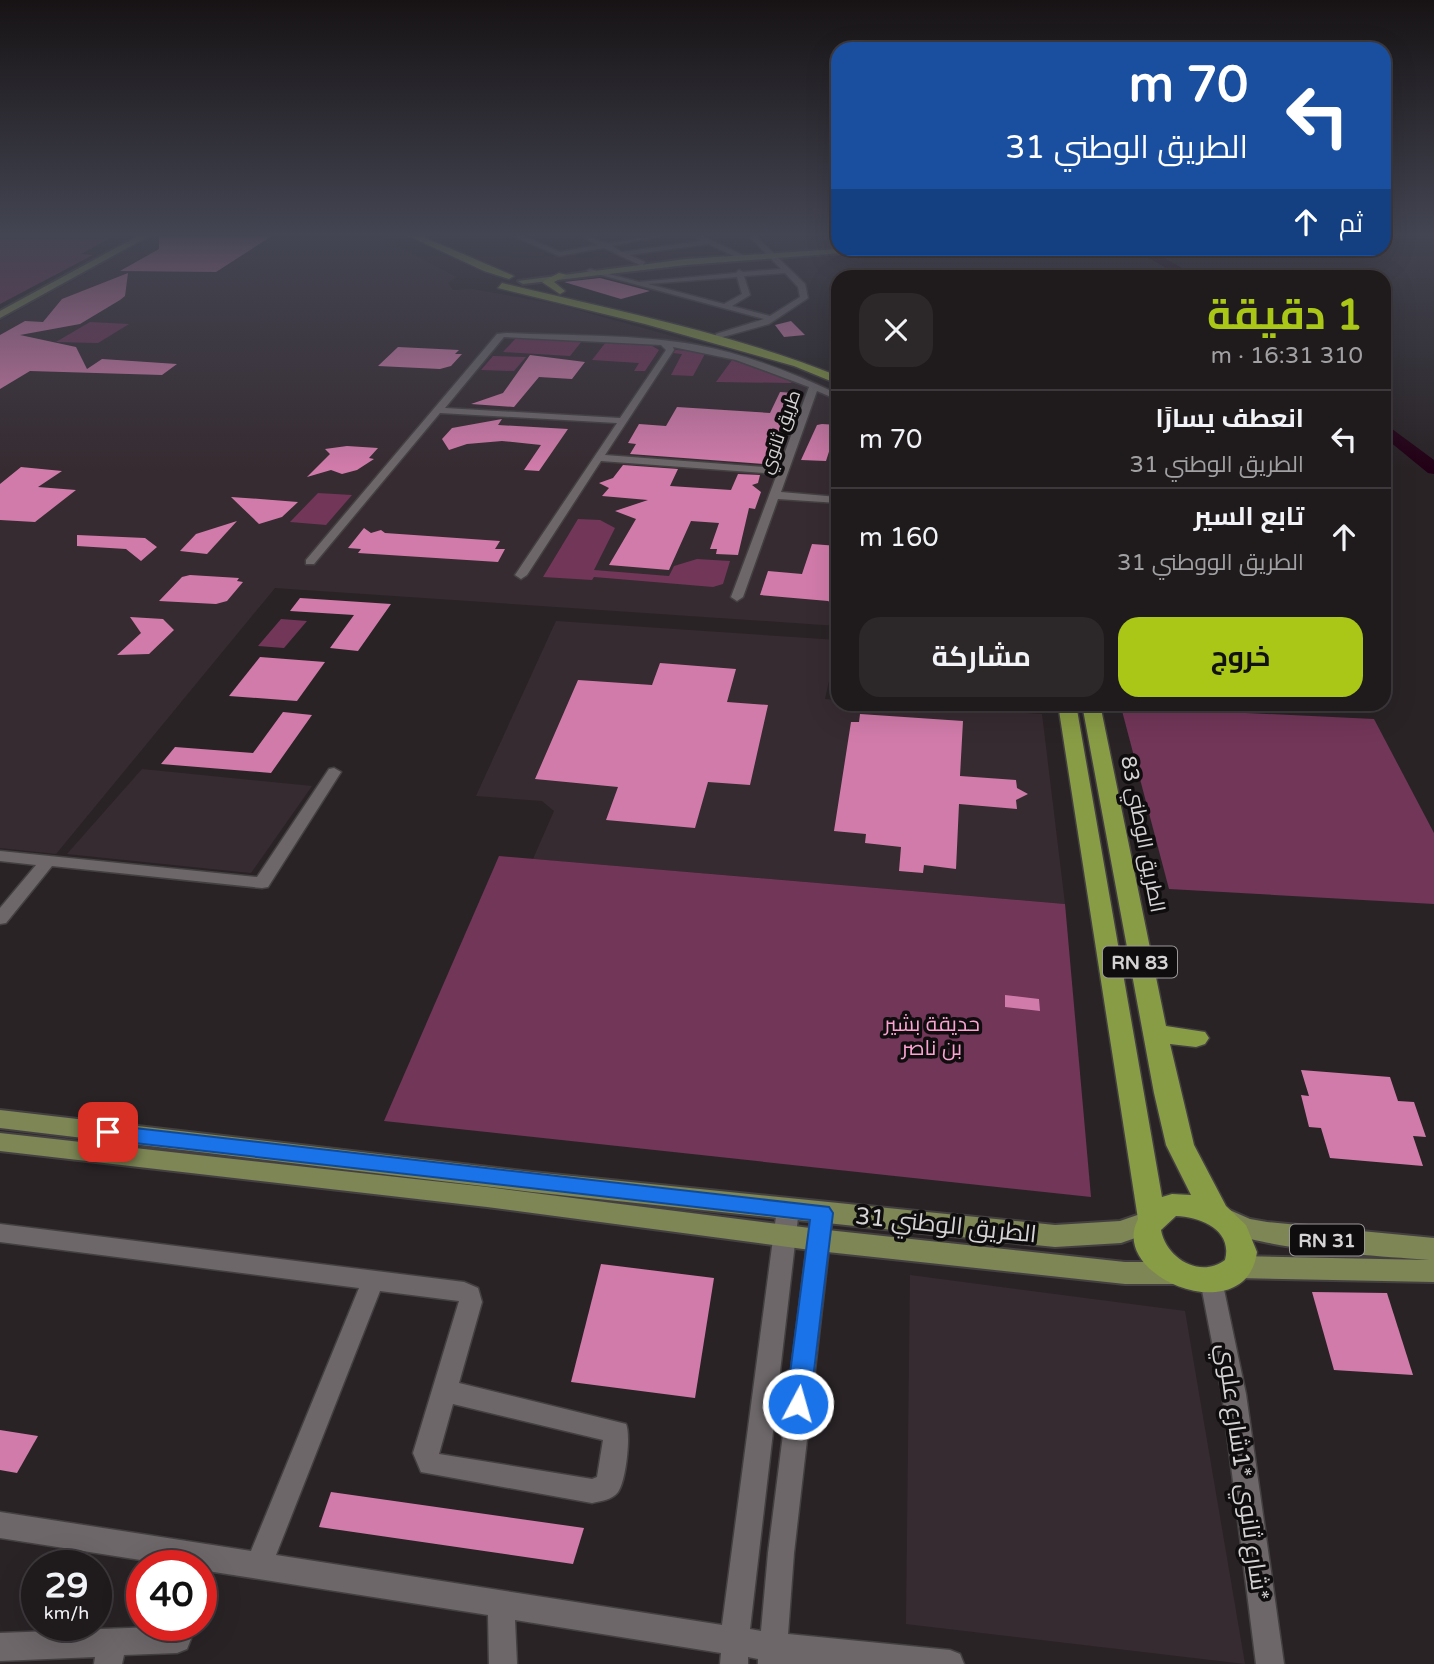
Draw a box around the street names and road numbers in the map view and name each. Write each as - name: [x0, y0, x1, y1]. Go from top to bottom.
- street label: طريق ثانوي: [755, 387, 808, 478]
- street label: الطريق الوطني 83: [1112, 754, 1170, 915]
- road number: RN 83: [1103, 946, 1177, 978]
- street label: الطريق الوطني 31: [853, 1202, 1038, 1253]
- road number: RN 31: [1290, 1224, 1364, 1256]
- street label: شارع ثانوي *1شارع علوي*: [1207, 1342, 1275, 1603]

